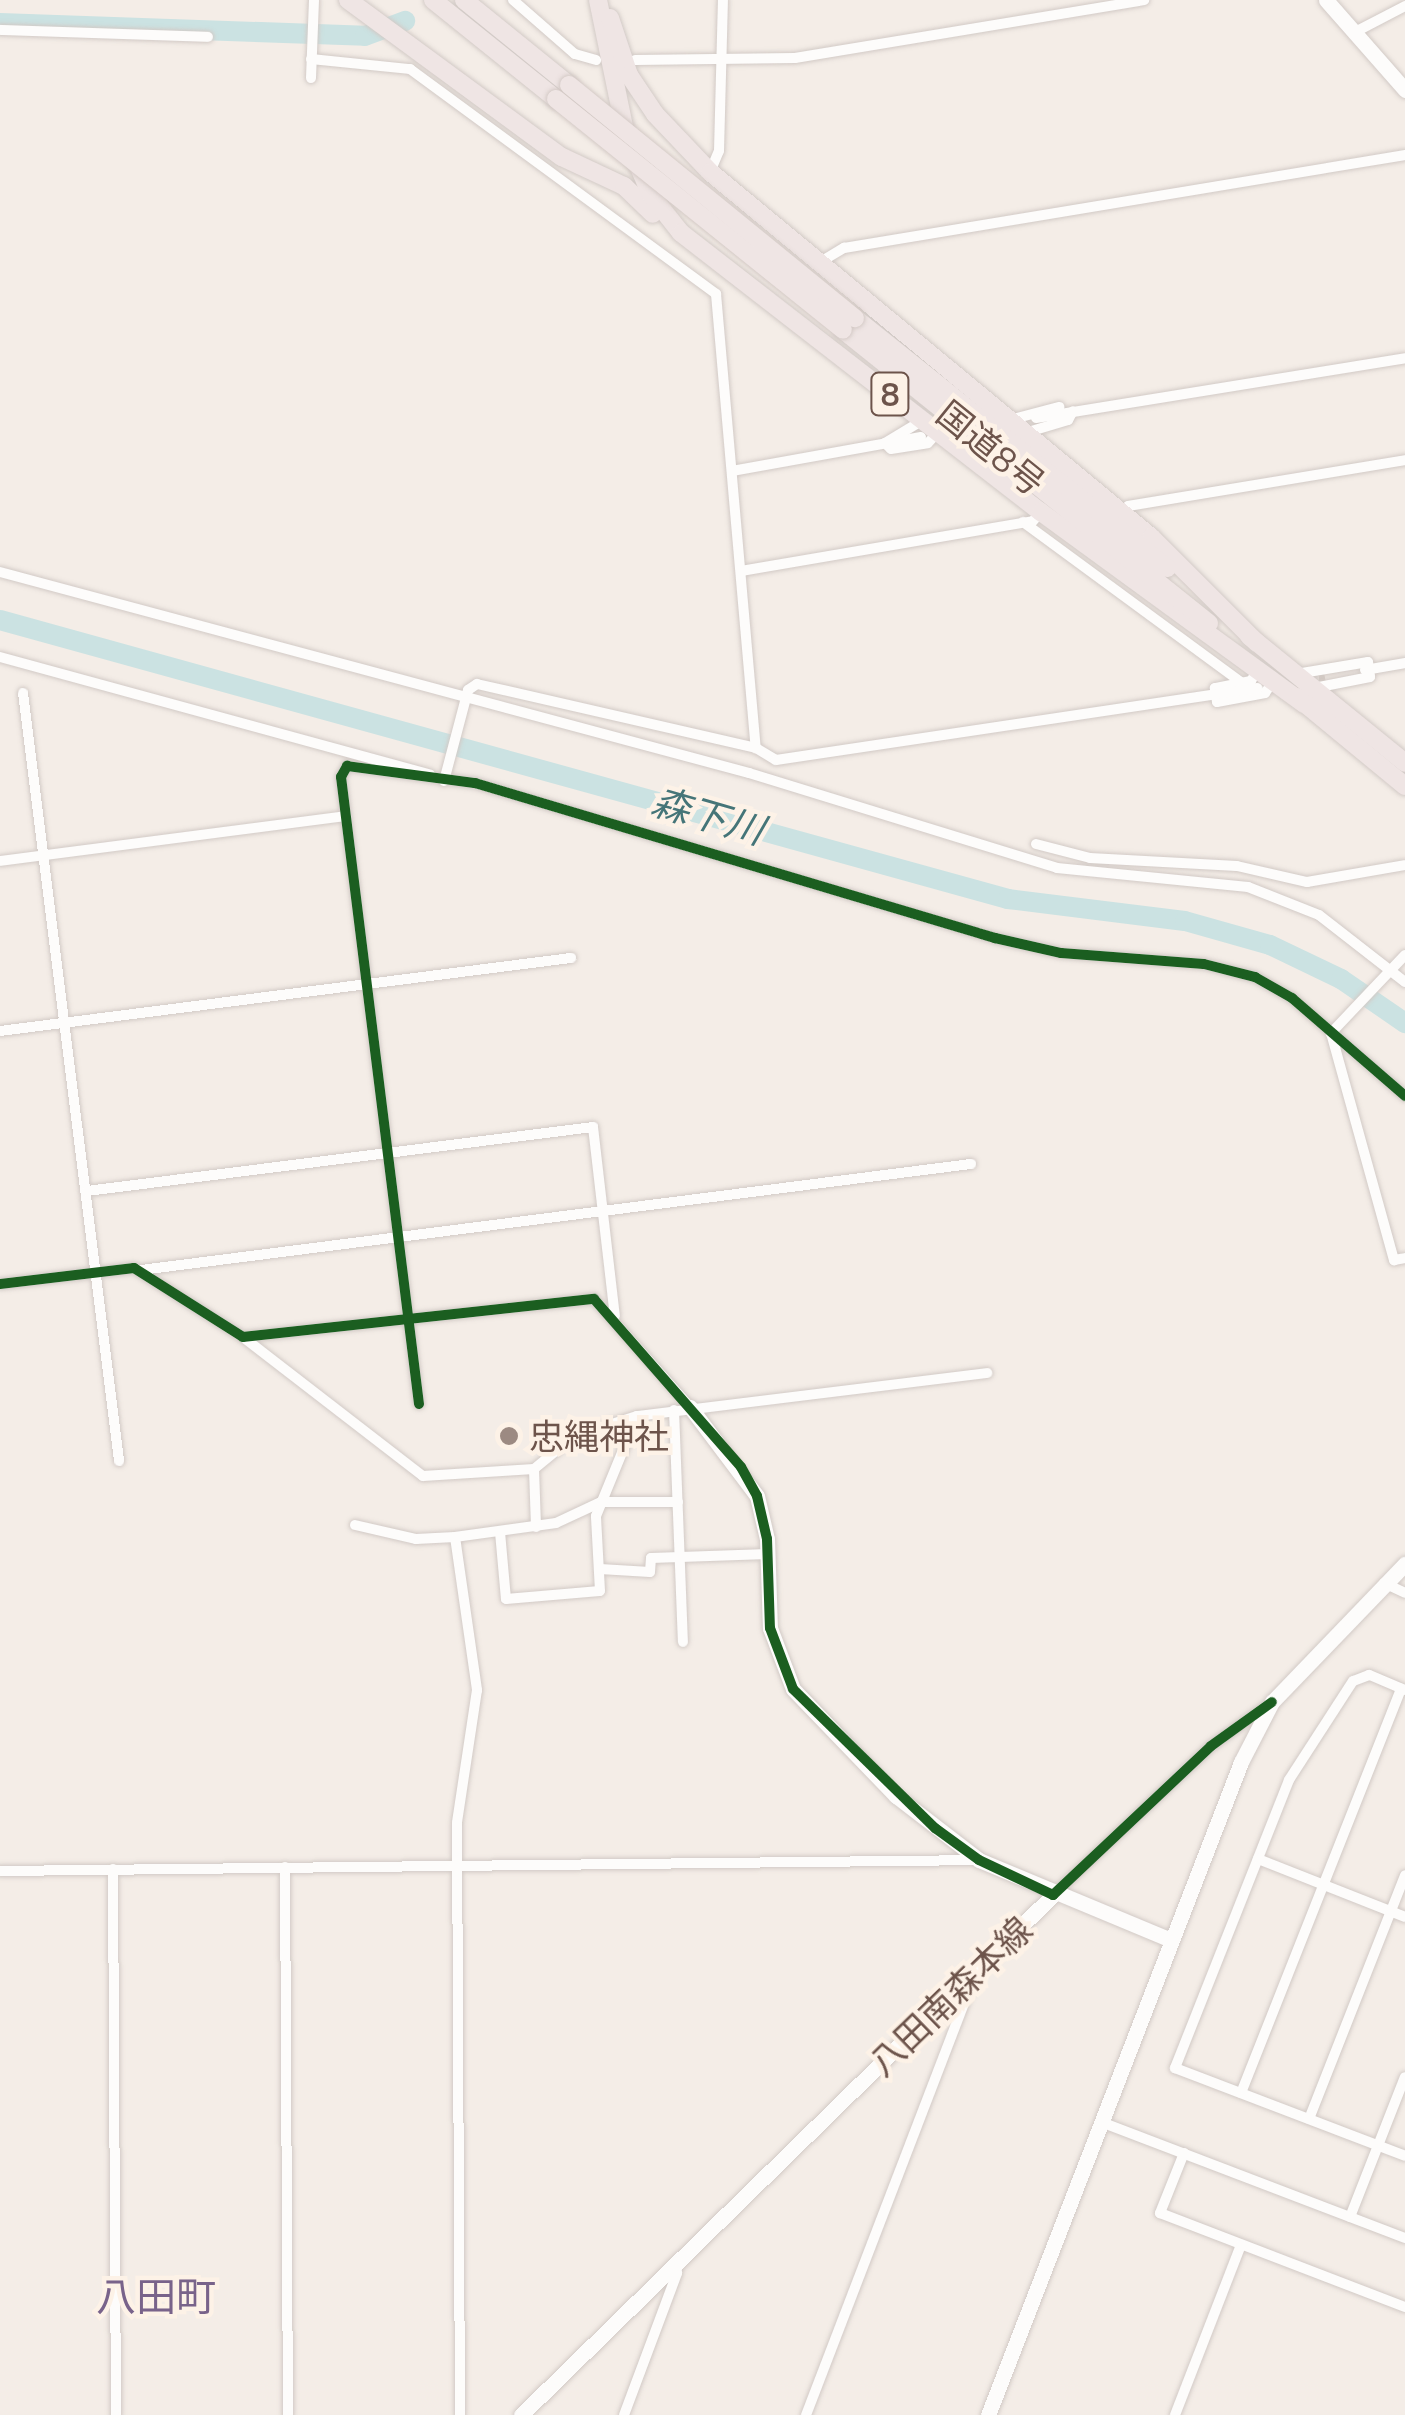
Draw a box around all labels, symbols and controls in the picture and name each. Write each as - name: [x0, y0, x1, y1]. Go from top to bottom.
- road number: 8: [870, 367, 910, 421]
- street label: 国道8号: [929, 392, 1053, 504]
- water label: 森下川: [647, 778, 769, 854]
- place label: 忠縄神社: [529, 1415, 669, 1457]
- marker: 忠縄神社: [498, 1425, 520, 1447]
- street label: 八田南森本線: [860, 1908, 1040, 2084]
- district label: 八田町: [96, 2272, 216, 2320]

